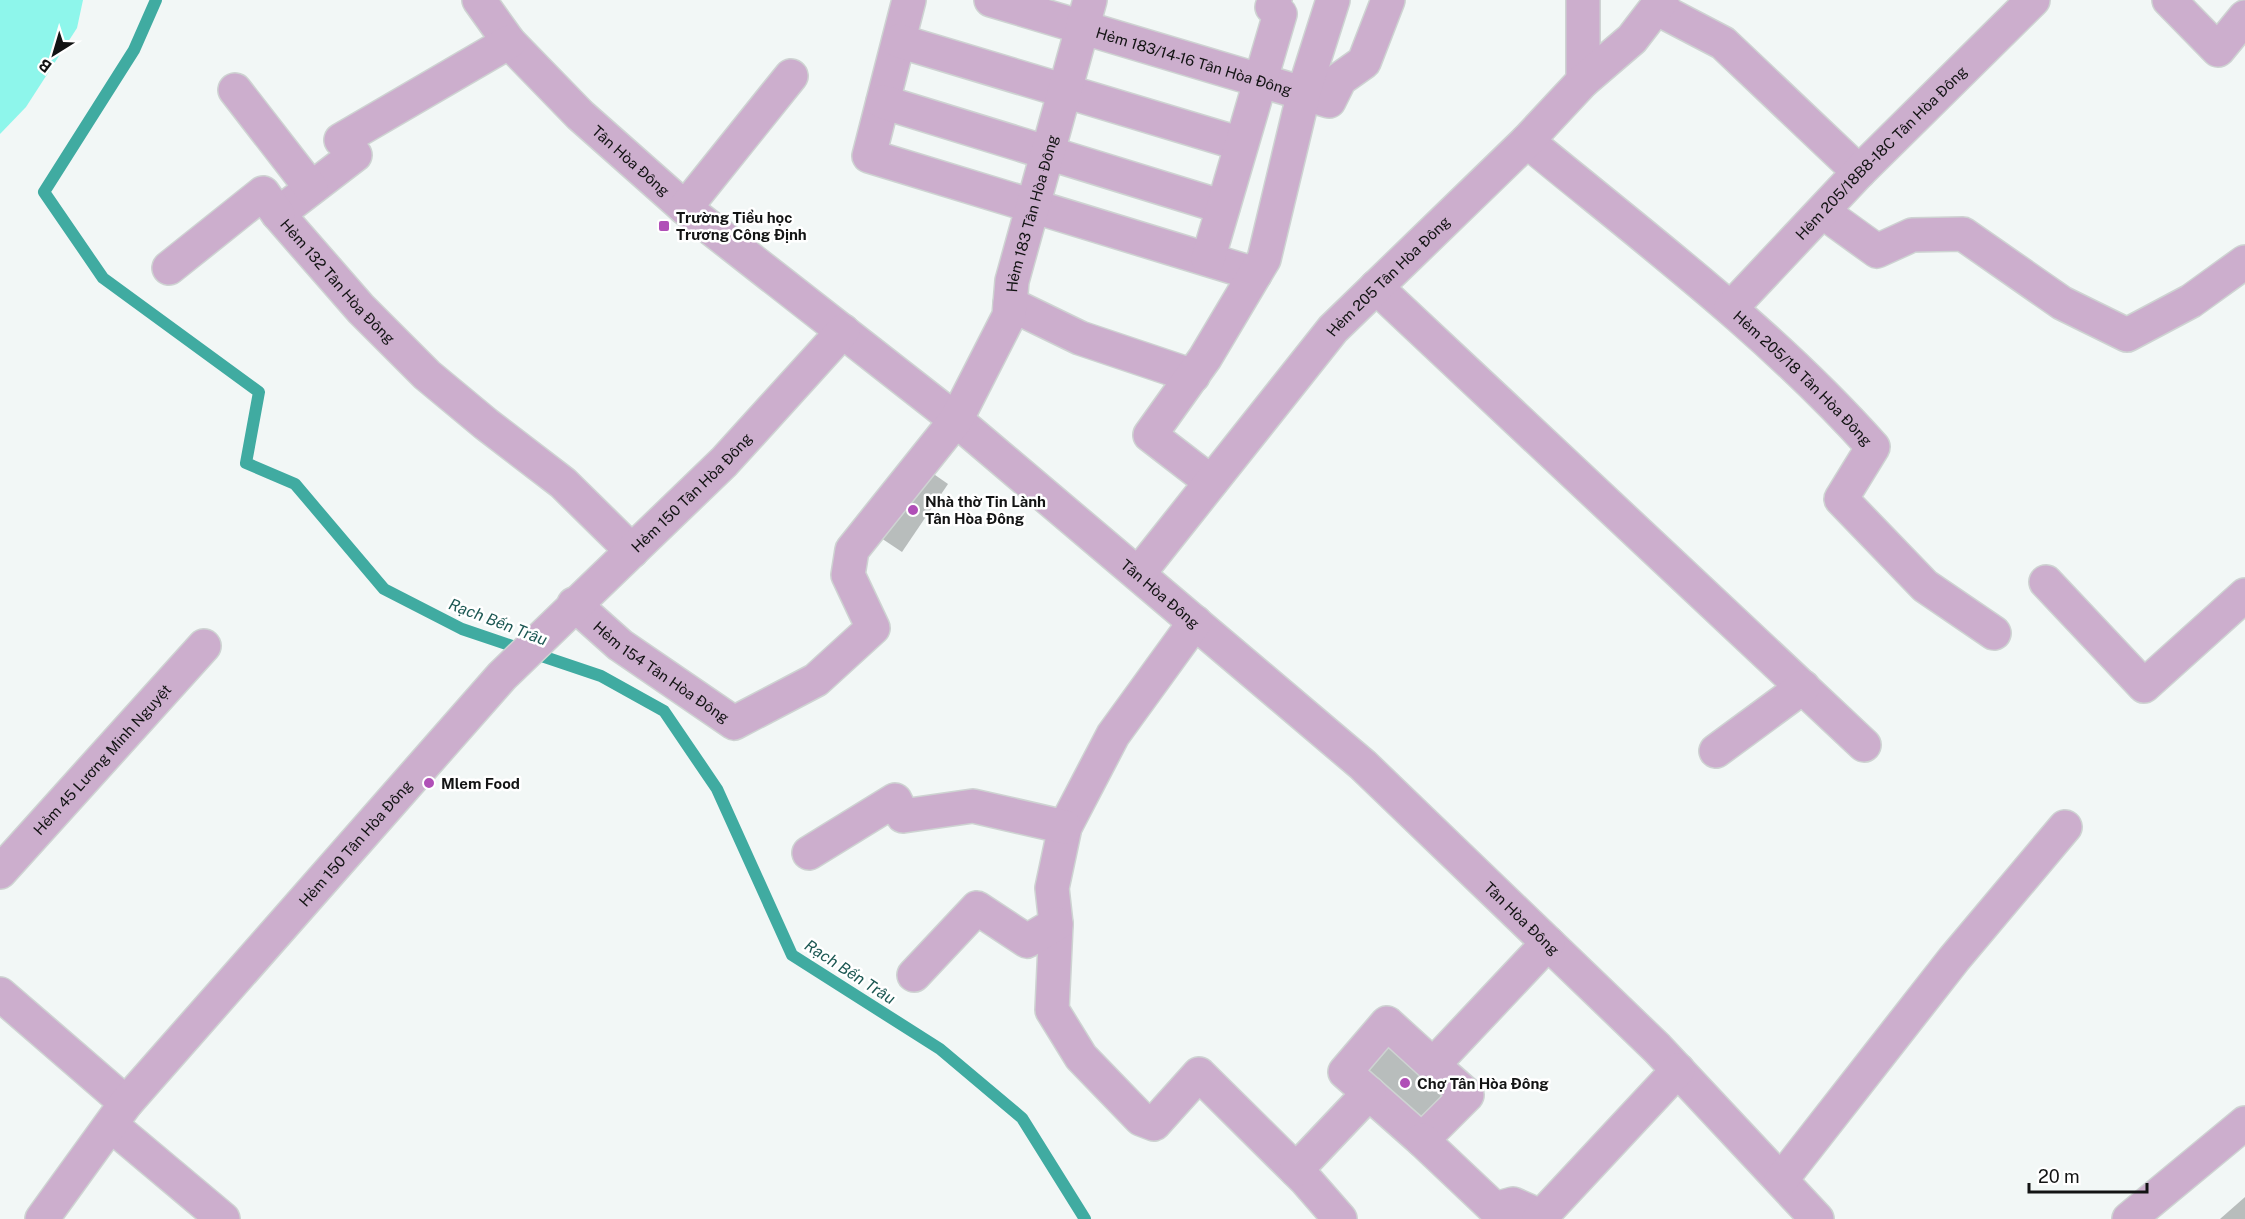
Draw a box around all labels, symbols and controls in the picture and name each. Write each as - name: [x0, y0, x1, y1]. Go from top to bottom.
- street label: Hẻm 183/14-16 Tân Hòa Đông: [1094, 23, 1294, 98]
- north arrow: [24, 24, 84, 84]
- text: B: [35, 55, 55, 76]
- street label: Hẻm 205/18B8-18C Tân Hòa Đông: [1792, 62, 1970, 243]
- street label: Tân Hòa Đông: [589, 122, 673, 199]
- street label: Hẻm 183 Tân Hòa Đông: [1003, 133, 1061, 293]
- place label: Trường Tiểu học Trương Công Định: [676, 209, 807, 243]
- street label: Hẻm 205 Tân Hòa Đông: [1322, 212, 1453, 339]
- street label: Hẻm 132 Tân Hòa Đông: [277, 215, 399, 347]
- marker: Trường Tiểu học Trương Công Định: [657, 219, 671, 233]
- street label: Hẻm 205/18 Tân Hòa Đông: [1730, 307, 1876, 449]
- street label: Hẻm 150 Tân Hòa Đông: [628, 429, 755, 555]
- place label: Nhà thờ Tin Lành Tân Hòa Đông: [925, 493, 1046, 527]
- marker: Nhà thờ Tin Lành Tân Hòa Đông: [906, 503, 920, 517]
- street label: Tân Hòa Đông: [1118, 555, 1203, 631]
- water label: Rạch Bến Trâu: [446, 594, 550, 650]
- street label: Hẻm 154 Tân Hòa Đông: [590, 617, 733, 726]
- street label: Hẻm 45 Lương Minh Nguyệt: [30, 680, 174, 838]
- place label: Mlem Food: [441, 775, 520, 792]
- street label: Hẻm 150 Tân Hòa Đông: [295, 776, 415, 909]
- marker: Mlem Food: [422, 776, 436, 790]
- street label: Tân Hòa Đông: [1481, 878, 1563, 958]
- water label: Rạch Bến Trâu: [801, 936, 899, 1008]
- place label: Chợ Tân Hòa Đông: [1417, 1075, 1549, 1092]
- marker: Chợ Tân Hòa Đông: [1398, 1076, 1412, 1090]
- scale bar: [2029, 1156, 2148, 1194]
- text: 20 m: [2038, 1166, 2080, 1187]

